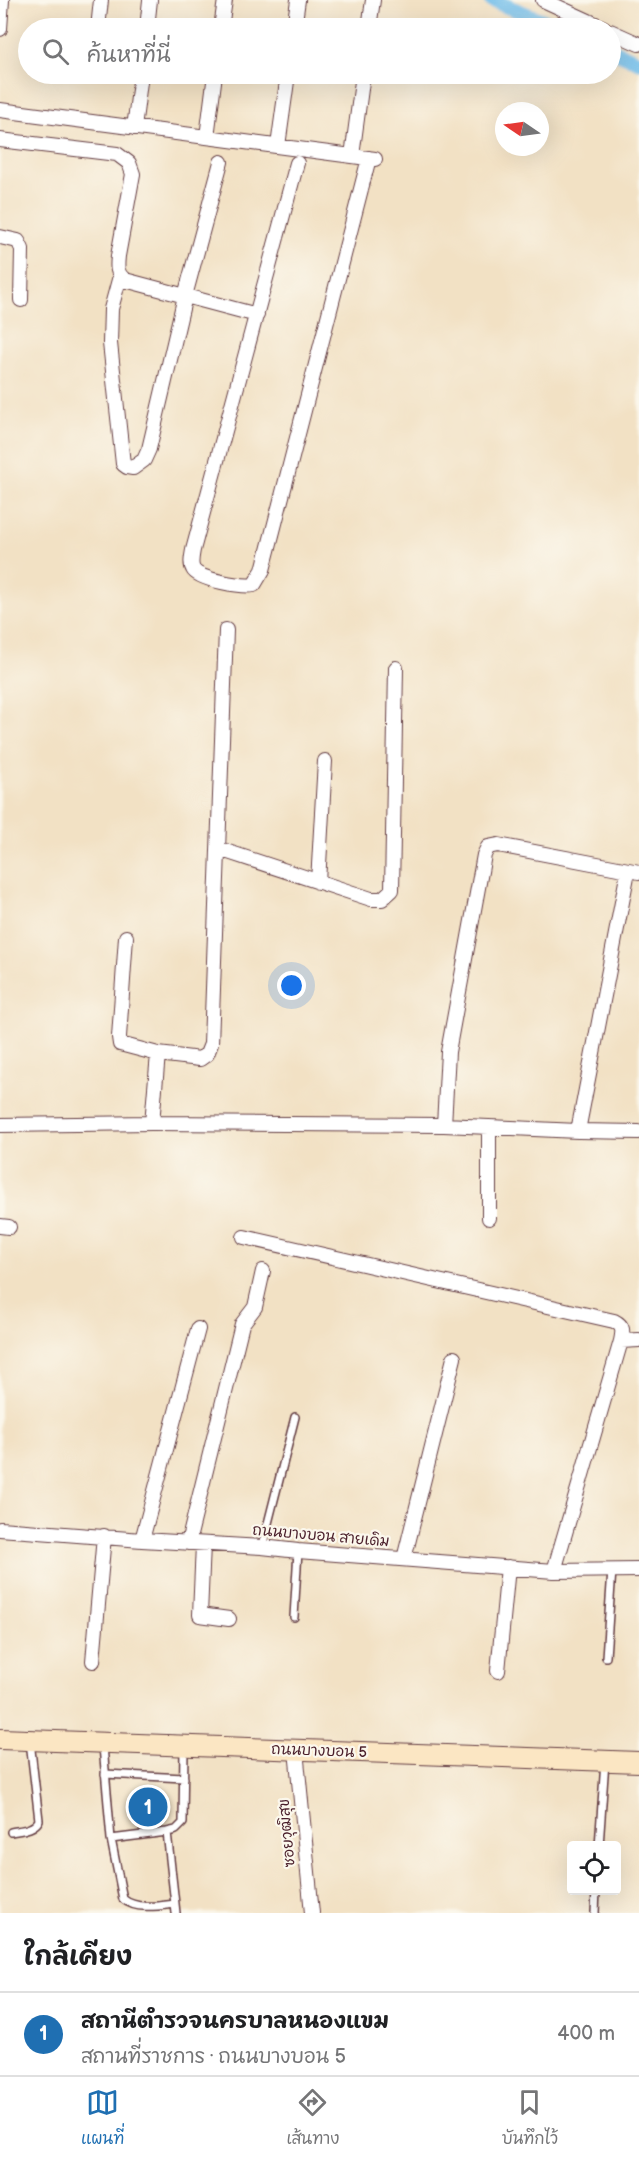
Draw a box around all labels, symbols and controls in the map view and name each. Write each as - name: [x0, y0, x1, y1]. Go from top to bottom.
- search box: [18, 18, 621, 84]
- icon: search: [39, 35, 72, 68]
- text: ค้นหาที่นี่: [87, 42, 171, 69]
- north arrow: [495, 102, 549, 156]
- your location: [277, 971, 306, 1000]
- street label: ถนนบางบอน สายเดิม: [252, 1521, 390, 1551]
- street label: ถนนบางบอน 5: [271, 1740, 367, 1762]
- pin: 1: [128, 1784, 168, 1830]
- street label: ซอยวุฒิสุข: [275, 1798, 300, 1868]
- map controls: [567, 1841, 621, 1895]
- button: locate: [567, 1841, 621, 1895]
- text: ใกล้เคียง: [24, 1942, 132, 1973]
- text: สถานีตำรวจนครบาลหนองแขม: [81, 2008, 389, 2035]
- text: 1: [39, 2022, 48, 2046]
- text: 400 m: [557, 2022, 615, 2046]
- text: สถานที่ราชการ · ถนนบางบอน 5: [81, 2045, 346, 2069]
- tab: แผนที่: [81, 2086, 124, 2150]
- tab: เส้นทาง: [286, 2086, 339, 2150]
- tab: บันทึกไว้: [502, 2086, 558, 2150]

